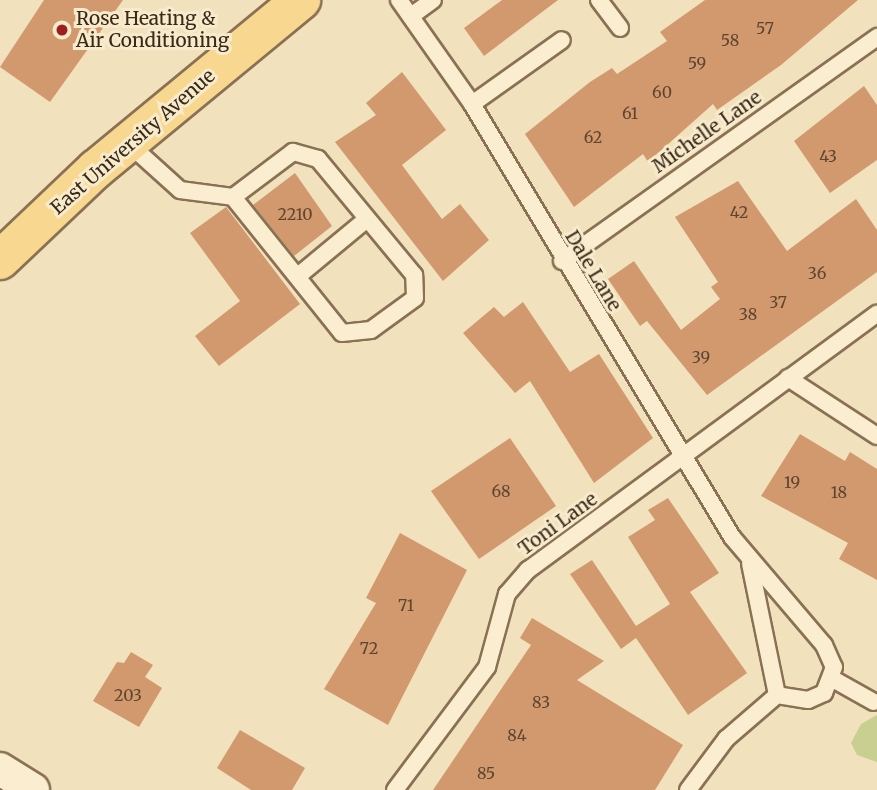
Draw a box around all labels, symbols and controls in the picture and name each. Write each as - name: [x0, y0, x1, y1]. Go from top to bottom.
- place label: Rose Heating & Air Conditioning: [76, 8, 229, 52]
- house number: 57: [756, 18, 774, 38]
- marker: Rose Heating & Air Conditioning: [54, 22, 70, 38]
- house number: 58: [721, 30, 739, 50]
- house number: 59: [688, 53, 706, 73]
- street label: East University Avenue: [46, 65, 220, 219]
- house number: 60: [652, 82, 672, 102]
- street label: Michelle Lane: [648, 86, 766, 178]
- house number: 61: [622, 103, 638, 123]
- house number: 62: [584, 127, 602, 147]
- house number: 43: [819, 146, 837, 166]
- house number: 42: [730, 202, 748, 222]
- house number: 2210: [277, 204, 313, 224]
- street label: Dale Lane: [560, 227, 626, 315]
- house number: 36: [808, 263, 826, 283]
- house number: 37: [769, 292, 787, 312]
- house number: 38: [739, 304, 757, 324]
- house number: 39: [692, 347, 710, 367]
- house number: 19: [784, 472, 800, 492]
- house number: 68: [491, 481, 511, 501]
- house number: 18: [831, 482, 847, 502]
- street label: Toni Lane: [514, 488, 602, 560]
- house number: 71: [398, 595, 414, 615]
- house number: 72: [360, 638, 378, 658]
- house number: 203: [114, 685, 142, 705]
- house number: 83: [532, 692, 550, 712]
- house number: 84: [507, 725, 527, 745]
- house number: 85: [477, 763, 495, 783]

